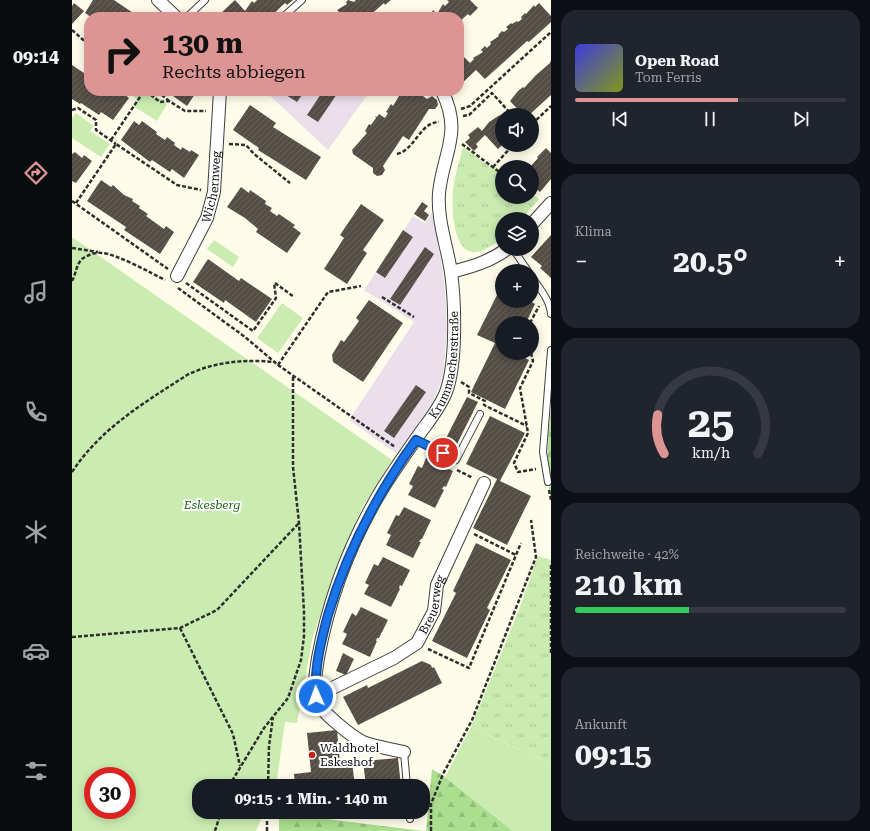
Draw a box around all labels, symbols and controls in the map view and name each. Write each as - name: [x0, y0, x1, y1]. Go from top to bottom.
- text: 130 m: [162, 27, 243, 60]
- icon: right: [96, 28, 148, 80]
- text: 09:14: [13, 46, 59, 67]
- text: Open Road: [635, 52, 719, 70]
- text: Rechts abbiegen: [162, 61, 306, 82]
- text: Tom Ferris: [635, 70, 701, 85]
- map controls: [495, 108, 539, 360]
- button: sound: [495, 108, 539, 152]
- icon: previous: [609, 108, 631, 130]
- icon: pause: [699, 108, 721, 130]
- icon: next: [790, 108, 812, 130]
- street label: Wichernweg: [199, 150, 223, 224]
- icon: directions: [22, 159, 50, 187]
- button: search: [495, 160, 539, 204]
- button: layers: [495, 212, 539, 256]
- text: Klima: [575, 224, 612, 239]
- text: 20.5°: [673, 244, 748, 279]
- text: −: [575, 249, 587, 274]
- text: +: [834, 249, 846, 274]
- button: +: [495, 264, 539, 308]
- icon: music: [22, 278, 50, 306]
- street label: Krummacherstraße: [426, 310, 461, 421]
- button: −: [495, 316, 539, 360]
- text: 25: [687, 397, 734, 446]
- icon: phone: [22, 398, 50, 426]
- pin: [426, 436, 460, 470]
- icon: arrive: [432, 442, 454, 464]
- text: km/h: [691, 444, 730, 460]
- park label: Eskesberg: [183, 498, 240, 512]
- icon: climate: [22, 518, 50, 546]
- text: Reichweite · 42%: [575, 547, 679, 562]
- text: 210 km: [575, 567, 683, 602]
- street label: Breuerweg: [416, 573, 448, 637]
- icon: car: [22, 637, 50, 665]
- position arrow: [295, 675, 337, 717]
- text: Ankunft: [575, 717, 627, 732]
- text: 09:15: [575, 737, 652, 772]
- place label: Waldhotel Eskeshof: [320, 741, 380, 769]
- marker: Waldhotel Eskeshof: [307, 750, 317, 760]
- icon: filters: [22, 757, 50, 785]
- speed limit sign: 30: [84, 767, 136, 819]
- text: 09:15 · 1 Min. · 140 m: [235, 790, 387, 808]

